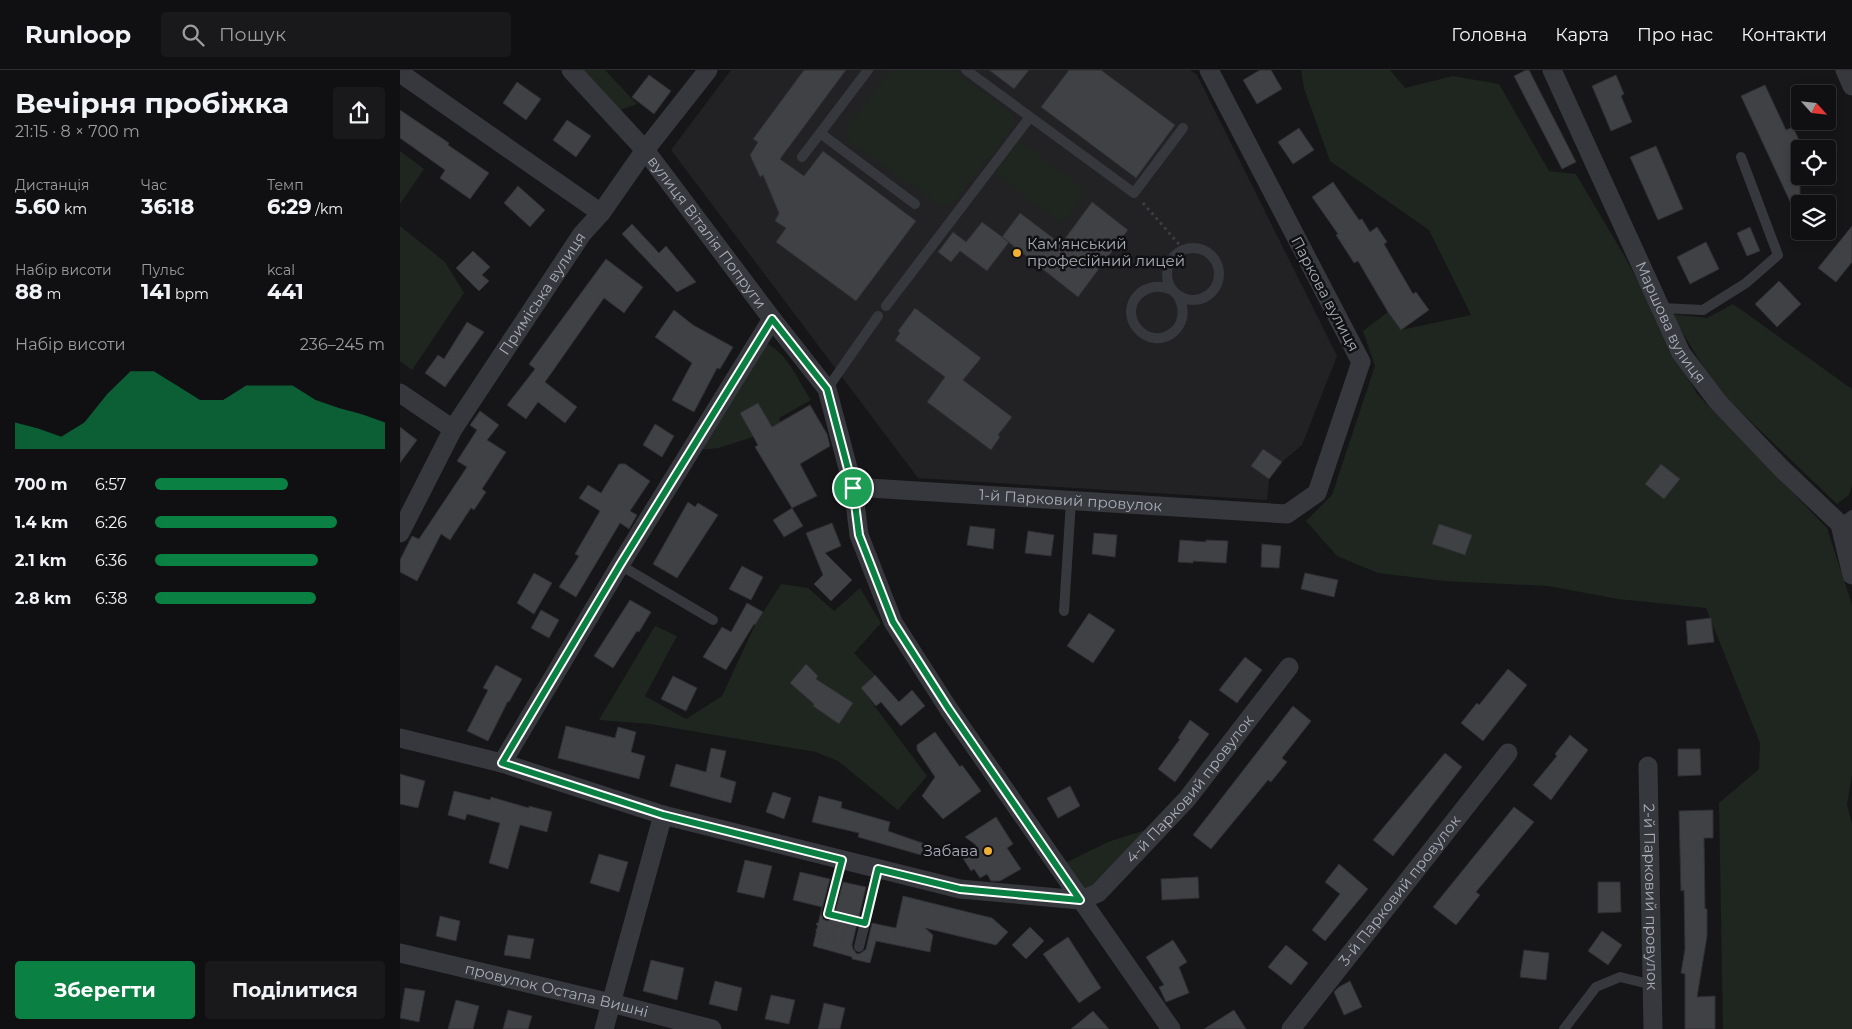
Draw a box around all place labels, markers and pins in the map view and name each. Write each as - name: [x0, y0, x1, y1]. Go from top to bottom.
- place label: Кам’янський професійний лицей: [1027, 234, 1185, 270]
- marker: Кам’янський професійний лицей: [1011, 247, 1023, 259]
- pin: [832, 467, 874, 509]
- place label: Забава: [923, 841, 978, 860]
- marker: Забава: [982, 845, 994, 857]

